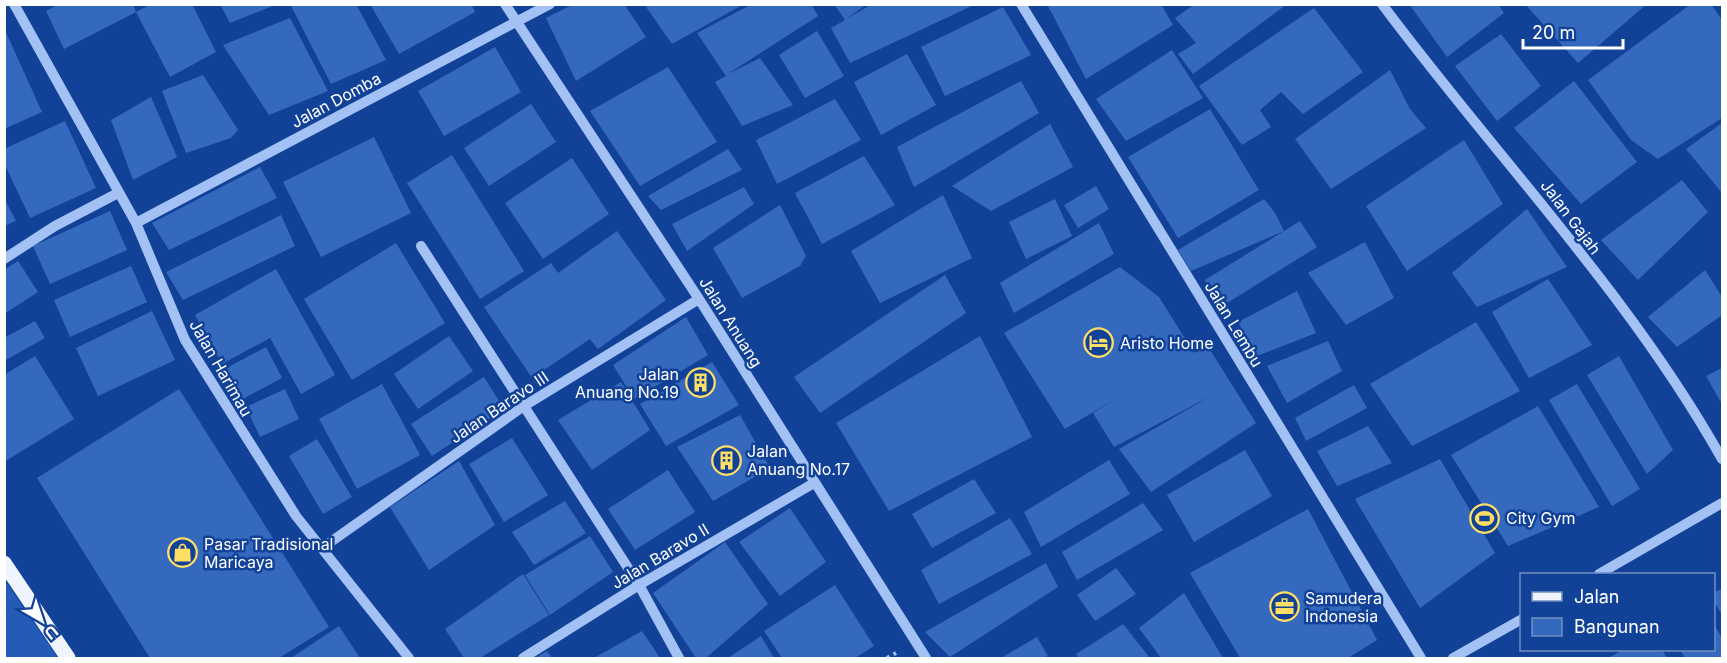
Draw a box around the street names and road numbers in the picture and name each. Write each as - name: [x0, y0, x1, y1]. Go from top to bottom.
- street label: Jalan Domba: [288, 68, 384, 132]
- street label: Jalan Gajah: [1536, 176, 1606, 258]
- street label: Jalan Anuang: [695, 273, 767, 371]
- street label: Jalan Lembu: [1201, 277, 1267, 371]
- street label: Jalan Harimau: [185, 316, 257, 420]
- street label: Jalan Baravo III: [446, 367, 552, 447]
- street label: Jalan Baravo II: [607, 519, 713, 593]

